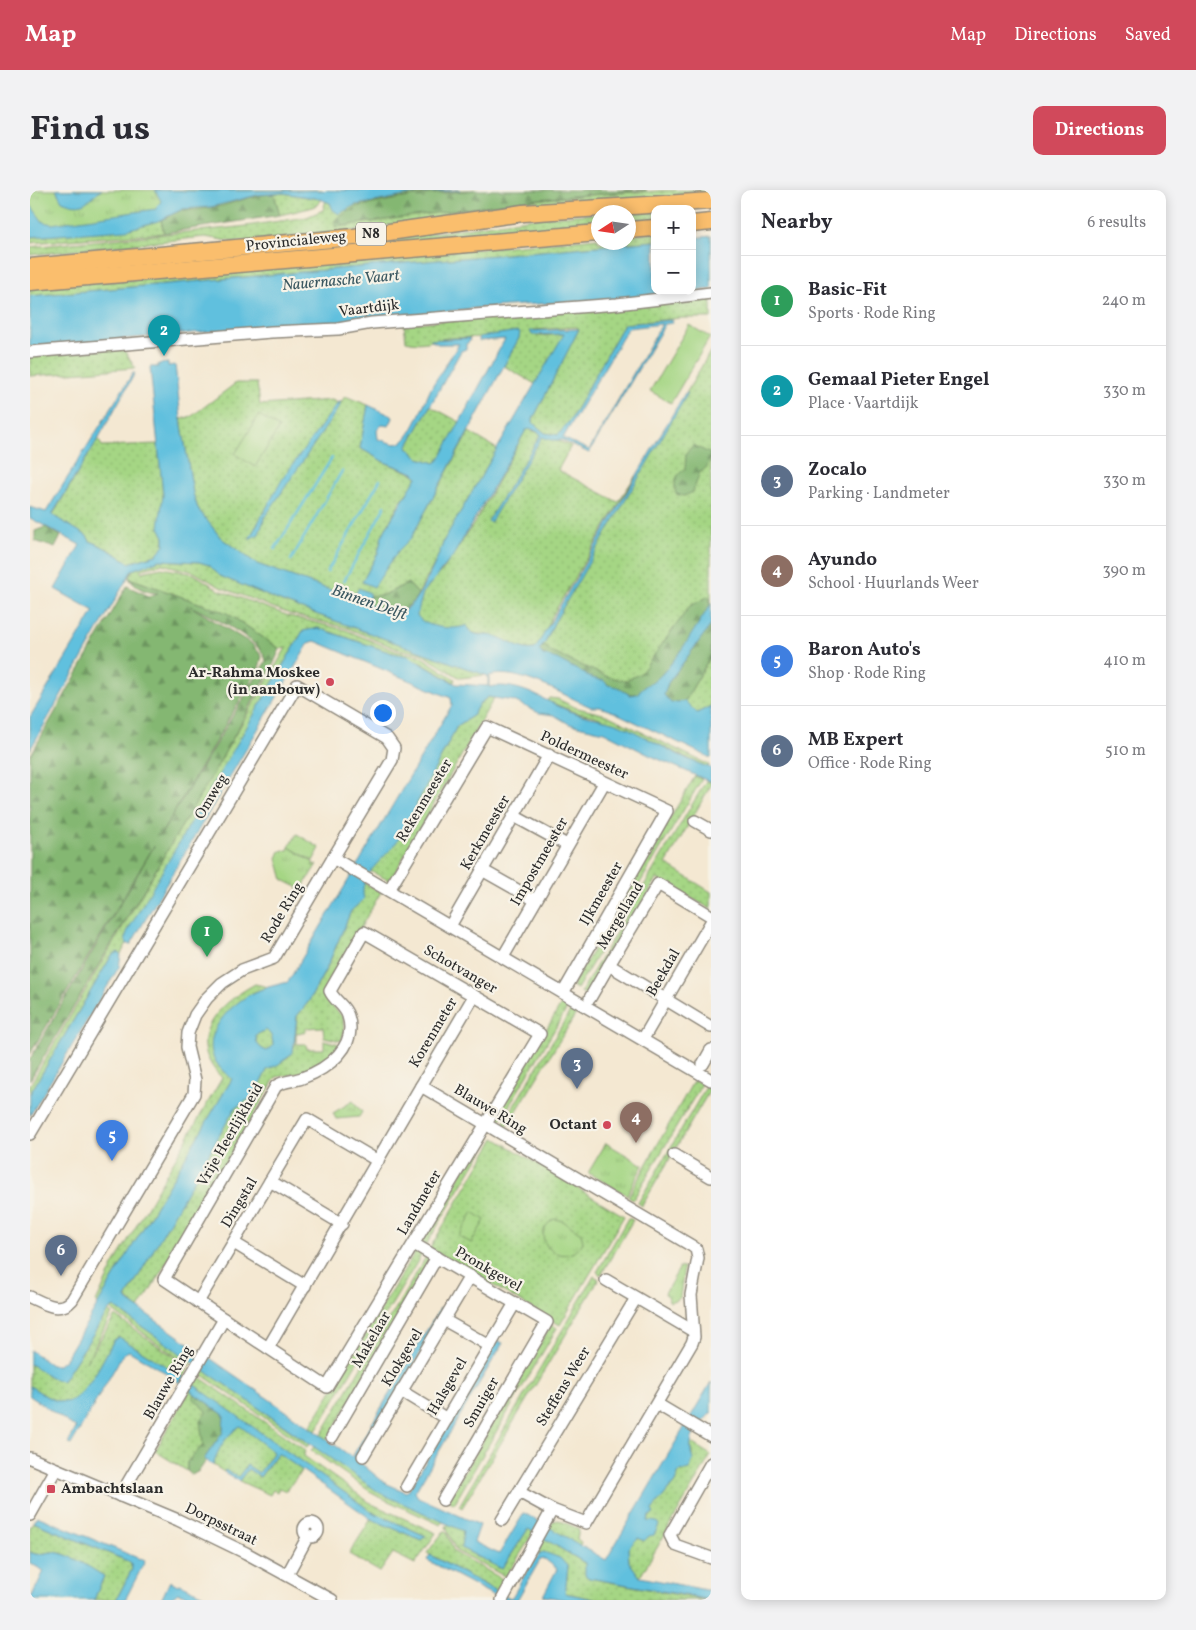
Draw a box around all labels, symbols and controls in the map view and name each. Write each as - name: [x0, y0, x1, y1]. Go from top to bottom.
- text: Map: [25, 18, 76, 52]
- text: Map: [950, 23, 986, 48]
- text: Directions: [1014, 23, 1097, 48]
- text: Saved: [1125, 23, 1171, 48]
- text: Find us: [30, 106, 150, 154]
- button: Directions: [1033, 106, 1166, 155]
- north arrow: [591, 205, 636, 250]
- map controls: [651, 205, 696, 295]
- button: +: [651, 205, 696, 250]
- text: Nearby: [761, 208, 832, 237]
- text: 6 results: [1087, 212, 1146, 234]
- road number: N8: [356, 223, 386, 246]
- street label: Provincialeweg: [245, 226, 347, 258]
- button: −: [651, 250, 696, 295]
- water label: Nauernasche Vaart: [281, 265, 401, 297]
- text: Basic-Fit: [808, 277, 887, 303]
- text: 1: [774, 290, 780, 312]
- text: 240 m: [1102, 290, 1146, 312]
- street label: Vaartdijk: [338, 295, 400, 323]
- text: Sports · Rode Ring: [808, 303, 936, 325]
- pin: 2: [148, 315, 180, 356]
- text: Gemaal Pieter Engel: [808, 367, 990, 393]
- text: 2: [773, 380, 781, 402]
- text: 330 m: [1103, 380, 1146, 402]
- text: Place · Vaartdijk: [808, 393, 918, 415]
- text: Zocalo: [808, 457, 867, 483]
- text: 3: [773, 470, 781, 492]
- text: 330 m: [1103, 470, 1146, 492]
- text: Parking · Landmeter: [808, 483, 950, 505]
- text: Ayundo: [808, 547, 877, 573]
- text: 4: [772, 560, 782, 582]
- text: 390 m: [1103, 560, 1146, 582]
- text: School · Huurlands Weer: [808, 573, 979, 595]
- water label: Binnen Delft: [328, 580, 410, 626]
- text: Baron Auto's: [808, 637, 921, 663]
- text: 5: [773, 650, 781, 672]
- text: 410 m: [1103, 650, 1146, 672]
- place label: Ar-Rahma Moskee (in aanbouw): [188, 663, 320, 701]
- text: Shop · Rode Ring: [808, 663, 926, 685]
- marker: Ar-Rahma Moskee (in aanbouw): [324, 676, 336, 688]
- your location: [370, 700, 396, 726]
- street label: Poldermeester: [537, 726, 631, 786]
- text: MB Expert: [808, 727, 903, 753]
- text: 6: [773, 740, 781, 762]
- text: 510 m: [1105, 740, 1146, 762]
- text: Office · Rode Ring: [808, 753, 932, 775]
- street label: Rekenmeester: [392, 756, 458, 846]
- street label: Omweg: [190, 770, 234, 824]
- street label: Kerkmeester: [456, 792, 516, 874]
- street label: Impostmeester: [506, 814, 574, 910]
- street label: IJkmeester: [575, 858, 629, 930]
- street label: Rode Ring: [257, 878, 310, 948]
- street label: Mergelland: [593, 878, 649, 954]
- pin: 1: [191, 916, 223, 957]
- street label: Schotvanger: [419, 940, 501, 1000]
- street label: Beekdal: [642, 945, 686, 1001]
- street label: Korenmeter: [405, 994, 463, 1072]
- pin: 3: [561, 1048, 593, 1089]
- street label: Vrije Heerlijkheid: [193, 1079, 269, 1191]
- street label: Blauwe Ring: [449, 1080, 531, 1140]
- pin: 4: [620, 1102, 652, 1143]
- place label: Octant: [550, 1115, 597, 1136]
- marker: Octant: [601, 1119, 613, 1131]
- pin: 5: [96, 1120, 128, 1161]
- street label: Landmeter: [393, 1166, 447, 1240]
- street label: Dingstal: [217, 1174, 263, 1232]
- pin: 6: [45, 1235, 77, 1276]
- street label: Pronkgevel: [451, 1242, 525, 1298]
- street label: Makelaar: [347, 1308, 397, 1372]
- street label: Klokgevel: [377, 1325, 429, 1391]
- street label: Blauwe Ring: [139, 1342, 199, 1424]
- street label: Steffens Weer: [532, 1343, 596, 1431]
- street label: Halsgevel: [423, 1354, 473, 1420]
- street label: Smuiger: [459, 1374, 505, 1432]
- place label: Ambachtslaan: [61, 1479, 164, 1500]
- marker: Ambachtslaan: [45, 1483, 57, 1495]
- street label: Dorpsstraat: [181, 1498, 261, 1552]

